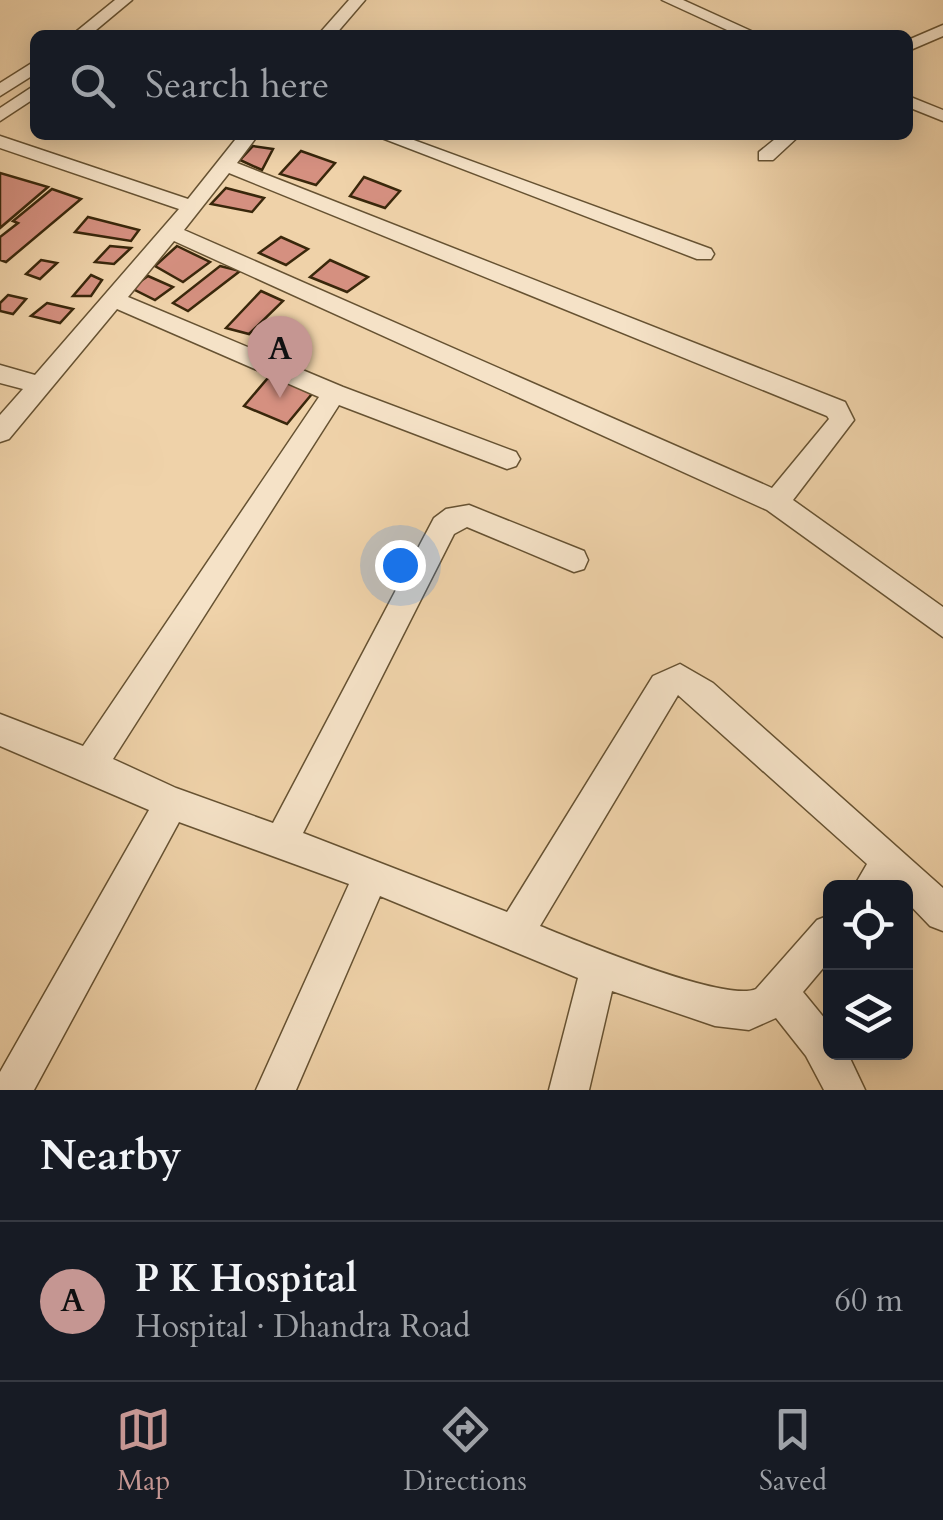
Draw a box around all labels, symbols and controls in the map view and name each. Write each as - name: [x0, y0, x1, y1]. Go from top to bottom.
- search box: [30, 30, 913, 140]
- icon: search: [65, 58, 120, 113]
- text: Search here: [145, 59, 329, 111]
- pin: A: [248, 316, 312, 398]
- your location: [375, 540, 426, 591]
- map controls: [823, 880, 913, 1060]
- button: locate: [823, 880, 913, 970]
- button: layers: [823, 970, 913, 1060]
- text: Nearby: [40, 1127, 182, 1184]
- text: P K Hospital: [135, 1253, 357, 1305]
- text: A: [60, 1279, 85, 1323]
- text: 60 m: [835, 1279, 903, 1323]
- text: Hospital · Dhandra Road: [135, 1305, 470, 1349]
- tab: Map: [116, 1402, 171, 1500]
- tab: Directions: [403, 1402, 527, 1500]
- tab: Saved: [759, 1402, 827, 1500]

